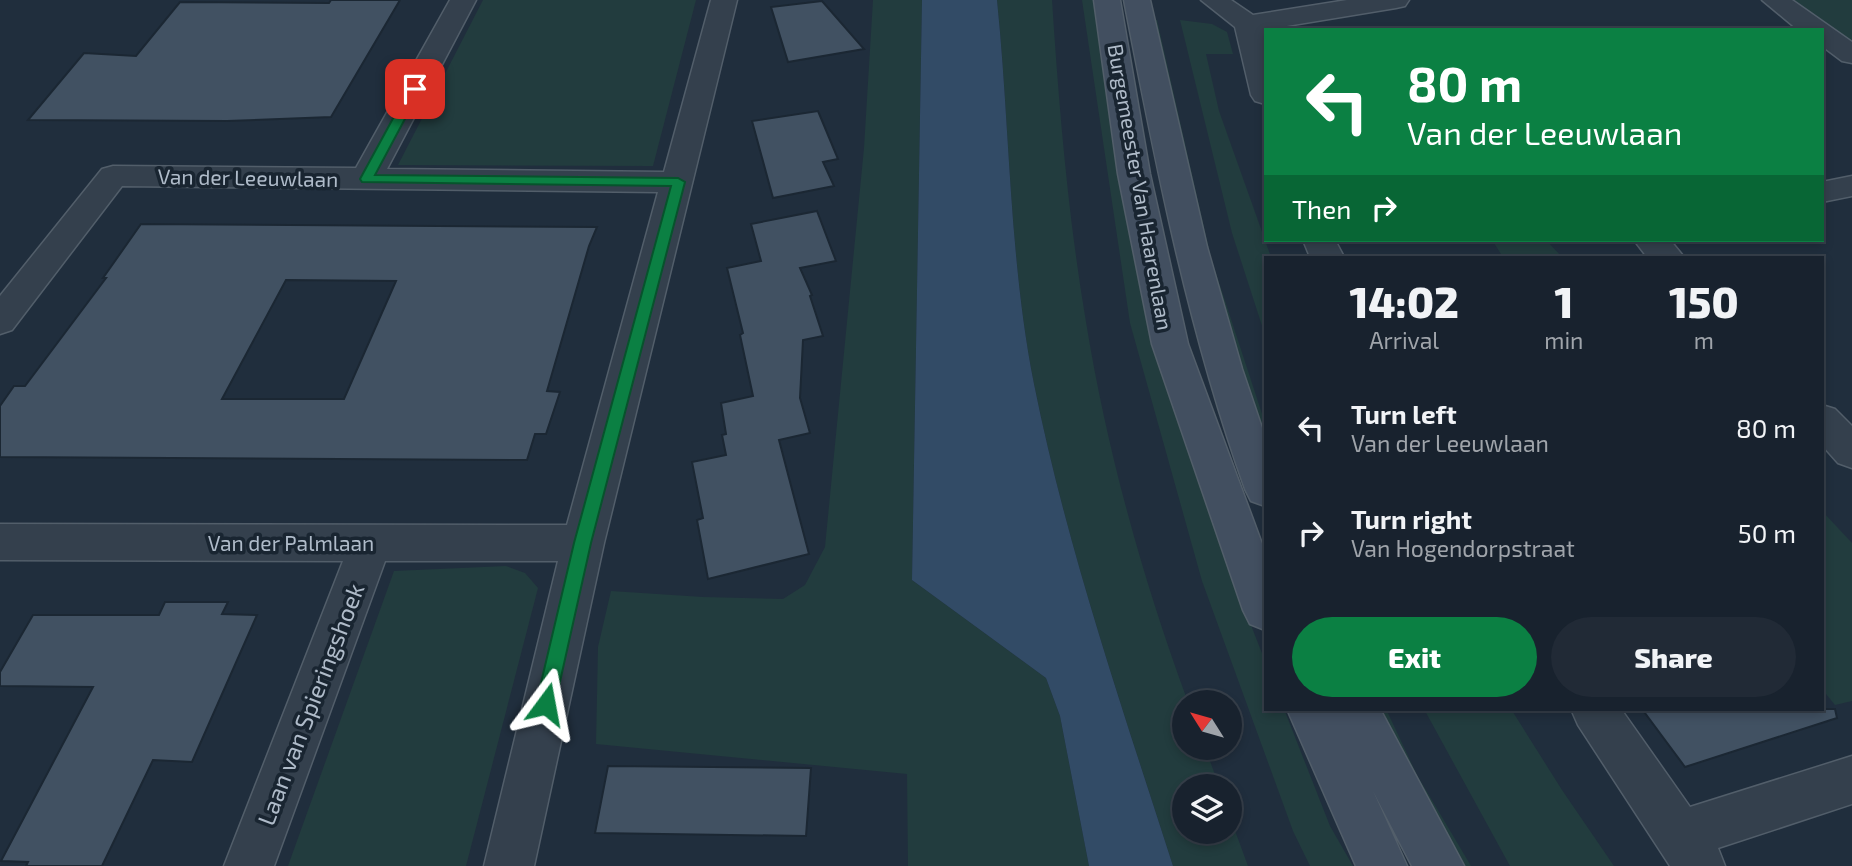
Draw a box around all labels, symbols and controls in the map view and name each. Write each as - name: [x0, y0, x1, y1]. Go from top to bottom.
- street label: Burgemeester Van Haarenlaan: [1104, 42, 1178, 332]
- text: 80 m: [1407, 53, 1522, 112]
- icon: left: [1292, 56, 1383, 147]
- pin: [385, 59, 445, 119]
- icon: arrive: [396, 70, 434, 108]
- text: Van der Leeuwlaan: [1407, 113, 1682, 151]
- street label: Van der Leeuwlaan: [157, 163, 339, 191]
- icon: right: [1365, 189, 1403, 227]
- text: Then: [1292, 193, 1351, 224]
- text: 14:02: [1349, 276, 1459, 326]
- text: 1: [1554, 276, 1573, 326]
- text: 150: [1669, 276, 1739, 326]
- text: Arrival: [1369, 326, 1439, 354]
- text: min: [1544, 326, 1583, 354]
- text: m: [1694, 326, 1714, 354]
- text: Turn left: [1351, 398, 1457, 429]
- icon: left: [1292, 409, 1330, 447]
- text: 80 m: [1736, 412, 1796, 443]
- text: Van der Leeuwlaan: [1351, 429, 1549, 457]
- text: Turn right: [1351, 503, 1472, 534]
- icon: right: [1292, 514, 1330, 552]
- text: 50 m: [1738, 517, 1796, 548]
- street label: Van der Palmlaan: [208, 530, 374, 555]
- text: Van Hogendorpstraat: [1351, 534, 1575, 562]
- street label: Laan van Spieringshoek: [250, 579, 370, 829]
- button: Exit: [1292, 617, 1537, 697]
- button: Share: [1551, 617, 1796, 697]
- position arrow: [509, 667, 583, 741]
- north arrow: [1172, 690, 1242, 760]
- map controls: [1172, 690, 1242, 844]
- button: layers: [1172, 774, 1242, 844]

